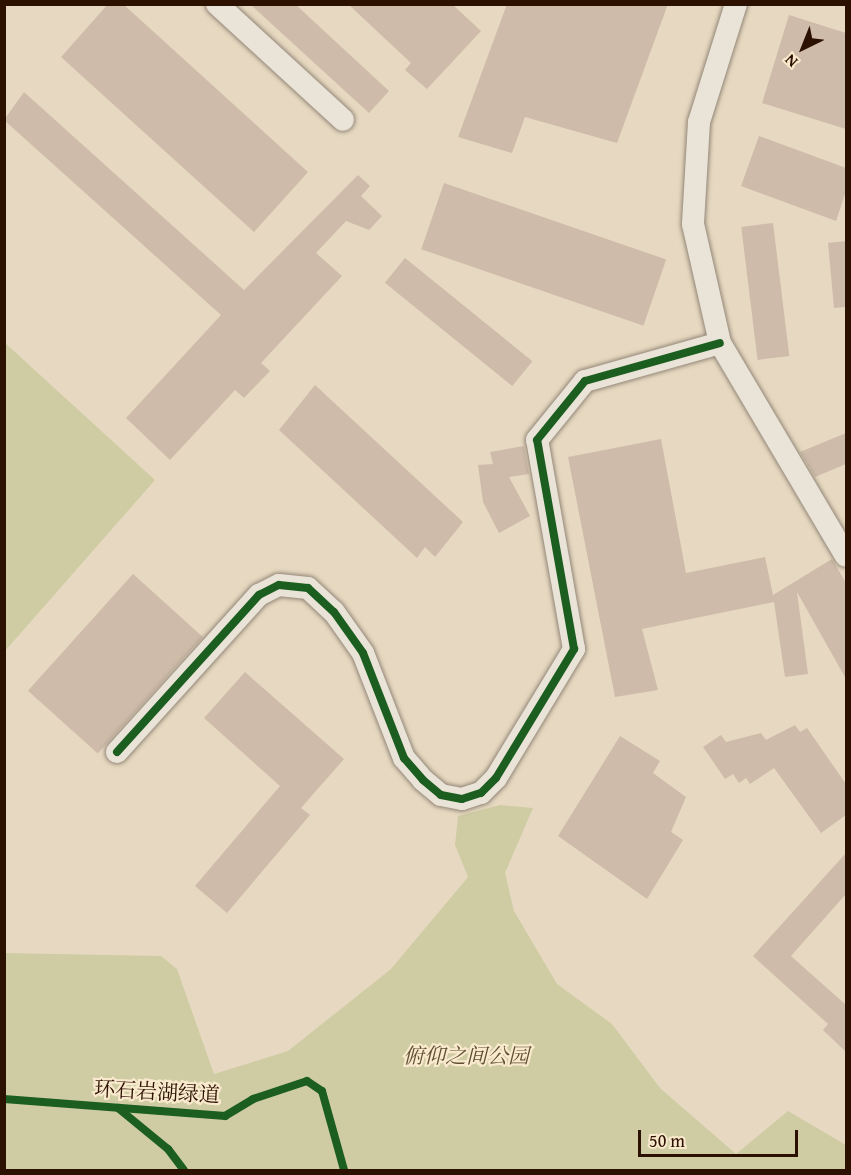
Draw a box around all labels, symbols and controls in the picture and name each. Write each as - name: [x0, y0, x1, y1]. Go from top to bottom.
- north arrow: [773, 18, 833, 78]
- text: N: [779, 49, 803, 74]
- park label: 俯仰之间公园: [403, 1043, 529, 1069]
- street label: 环石岩湖绿道: [93, 1076, 221, 1108]
- scale bar: [641, 1118, 802, 1156]
- text: 50 m: [649, 1127, 685, 1154]

